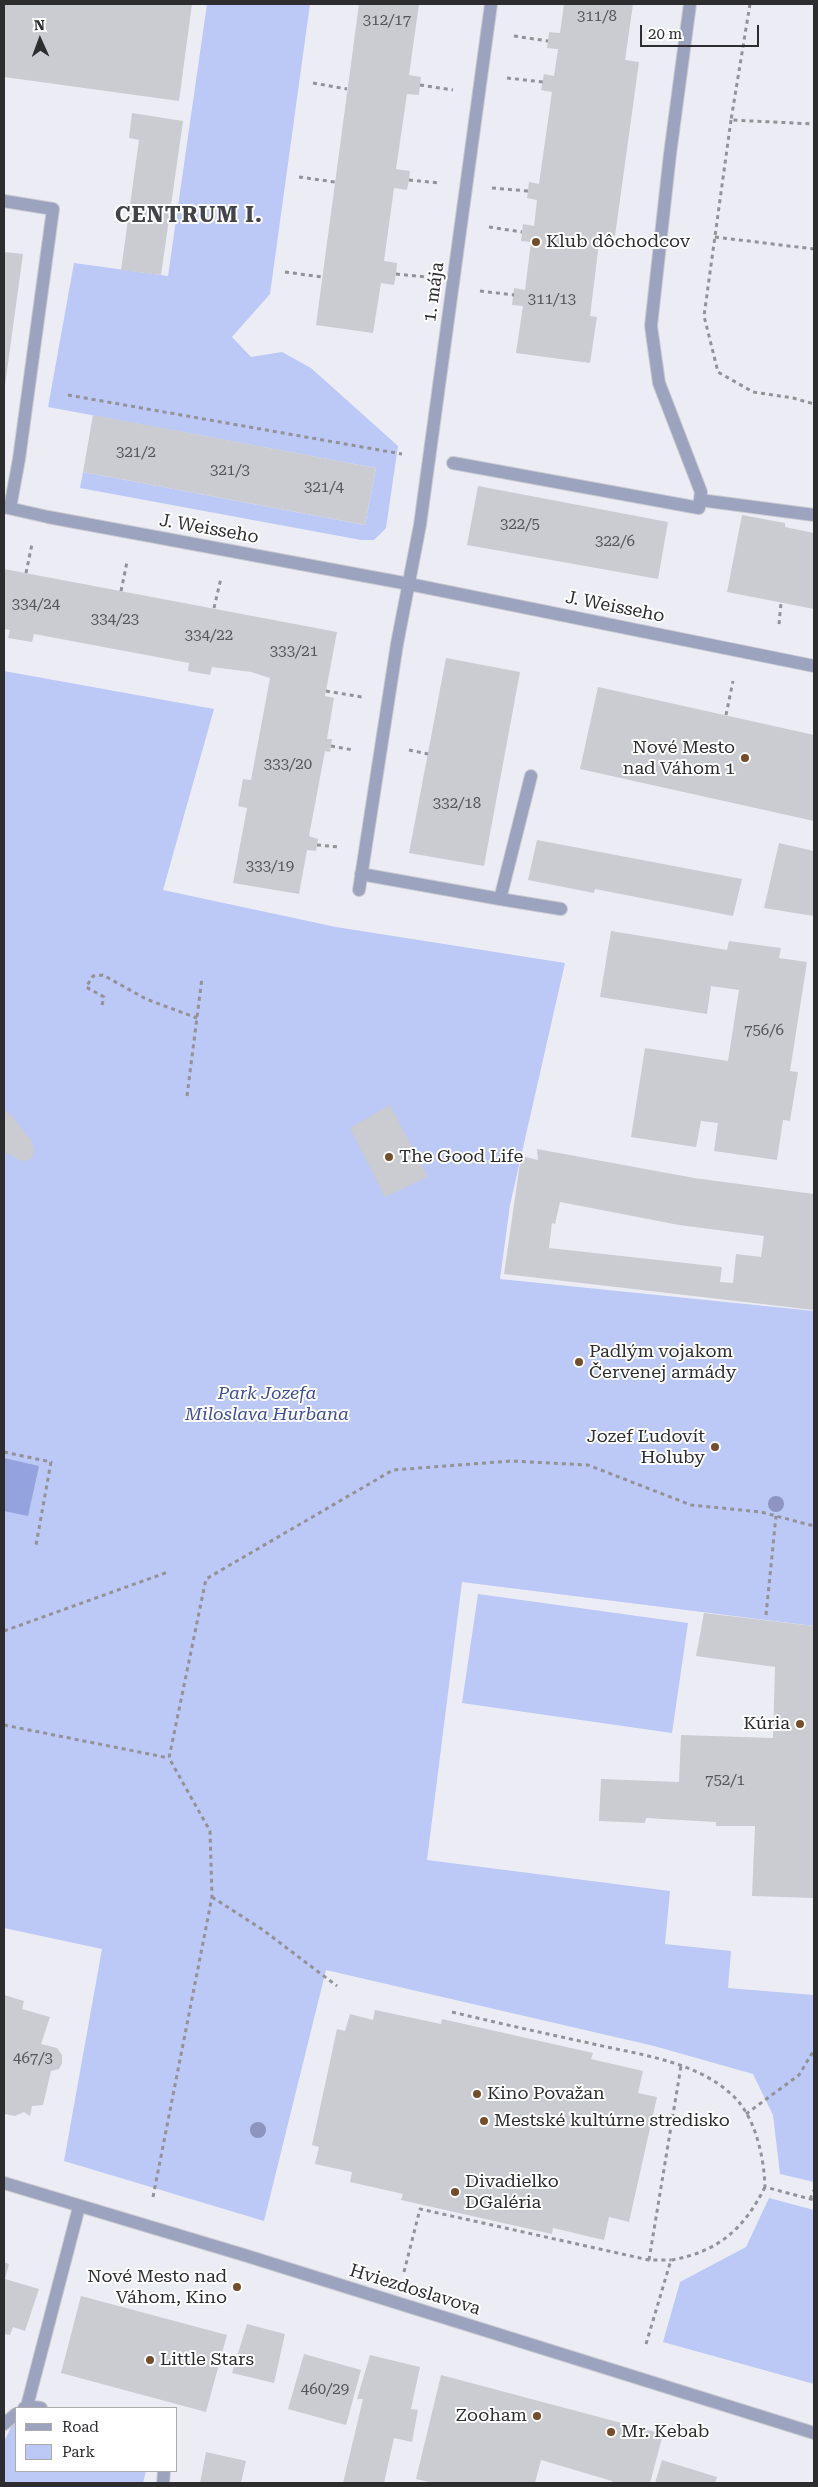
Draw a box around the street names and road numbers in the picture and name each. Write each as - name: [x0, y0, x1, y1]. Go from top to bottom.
- street label: 1. mája: [419, 261, 449, 323]
- street label: J. Weisseho: [158, 510, 260, 548]
- street label: J. Weisseho: [564, 587, 666, 627]
- street label: Hviezdoslavova: [347, 2260, 483, 2320]

